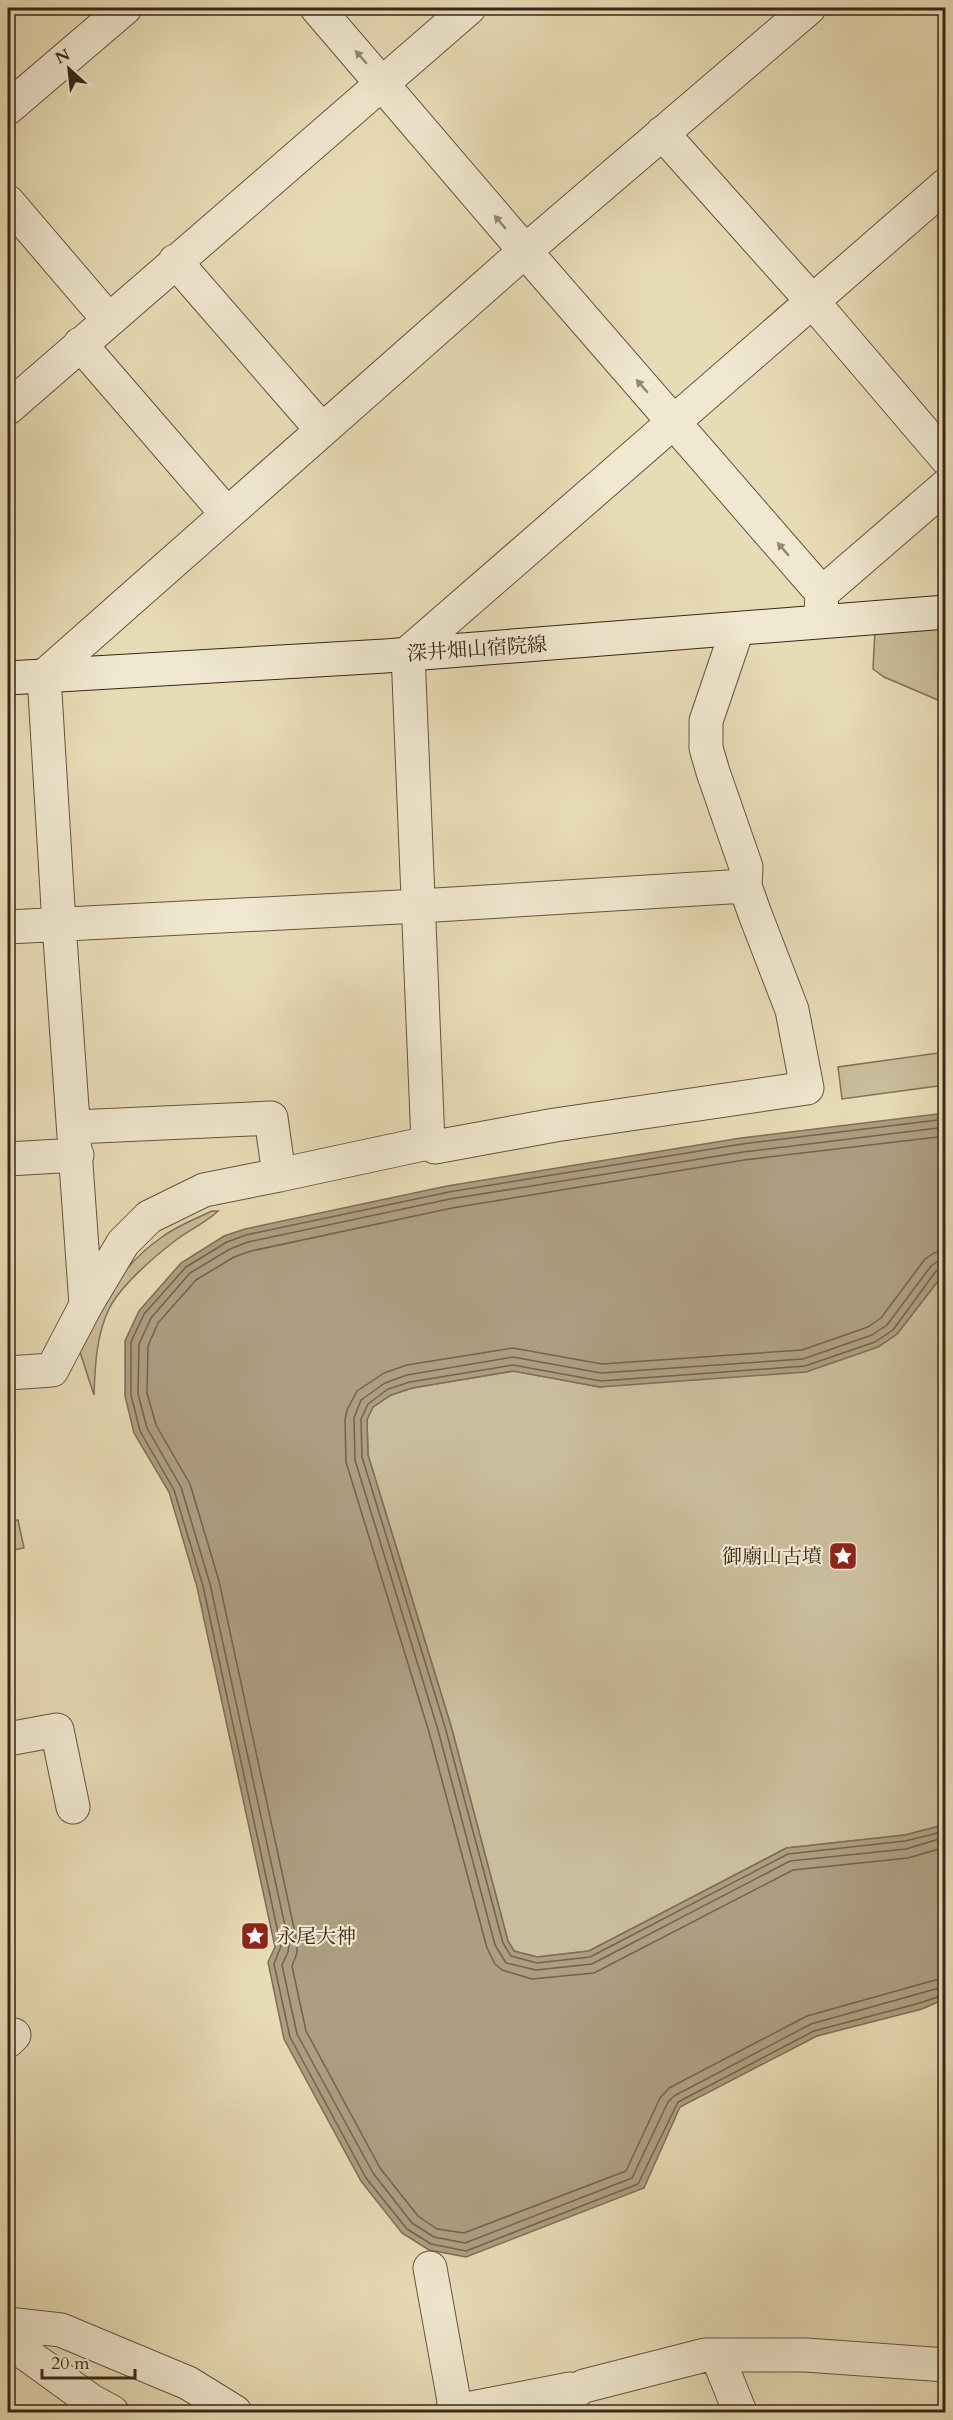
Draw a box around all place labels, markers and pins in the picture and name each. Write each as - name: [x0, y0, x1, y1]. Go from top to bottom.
- place icon: 御廟山古墳: [827, 1540, 859, 1572]
- place label: 御廟山古墳: [722, 1543, 822, 1570]
- place icon: 永尾大神: [239, 1920, 271, 1952]
- place label: 永尾大神: [276, 1923, 356, 1950]

